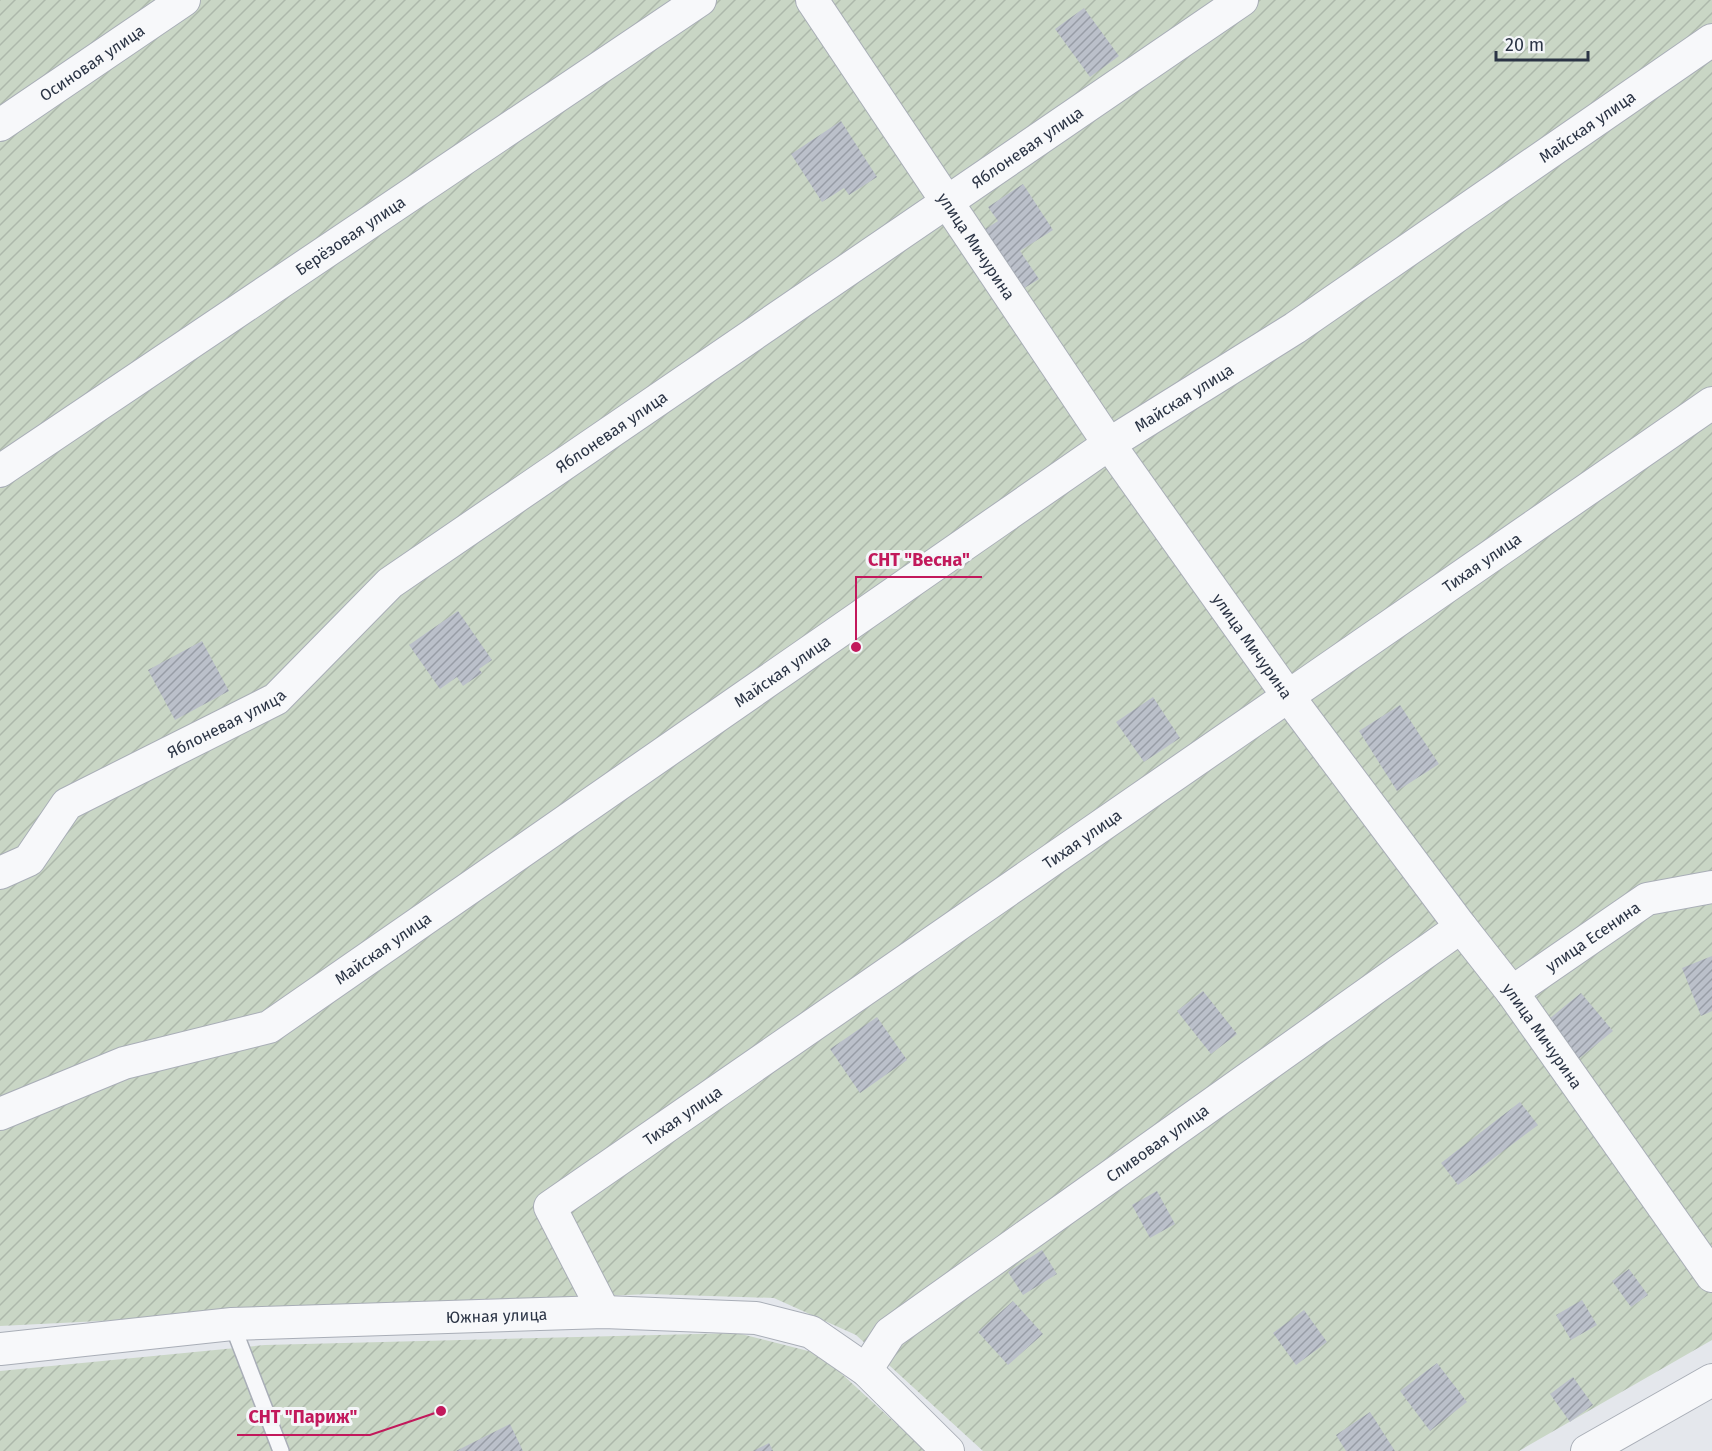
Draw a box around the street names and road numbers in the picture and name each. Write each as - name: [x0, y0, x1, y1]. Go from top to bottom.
- street label: Осиновая улица: [36, 21, 148, 105]
- street label: Майская улица: [1535, 87, 1639, 167]
- street label: Яблоневая улица: [968, 103, 1087, 192]
- street label: улица Мичурина: [934, 189, 1019, 304]
- street label: Берёзовая улица: [292, 192, 409, 280]
- street label: Майская улица: [1131, 360, 1237, 436]
- street label: Яблоневая улица: [552, 387, 671, 477]
- street label: Тихая улица: [1439, 529, 1525, 597]
- street label: улица Мичурина: [1208, 590, 1296, 703]
- street label: Майская улица: [731, 631, 834, 711]
- street label: Яблоневая улица: [164, 685, 290, 762]
- street label: Тихая улица: [1039, 806, 1125, 873]
- street label: улица Есенина: [1542, 898, 1644, 976]
- street label: Майская улица: [331, 908, 435, 988]
- street label: улица Мичурина: [1499, 979, 1586, 1093]
- street label: Тихая улица: [640, 1082, 726, 1150]
- street label: Сливовая улица: [1103, 1100, 1213, 1186]
- street label: Южная улица: [445, 1305, 548, 1327]

